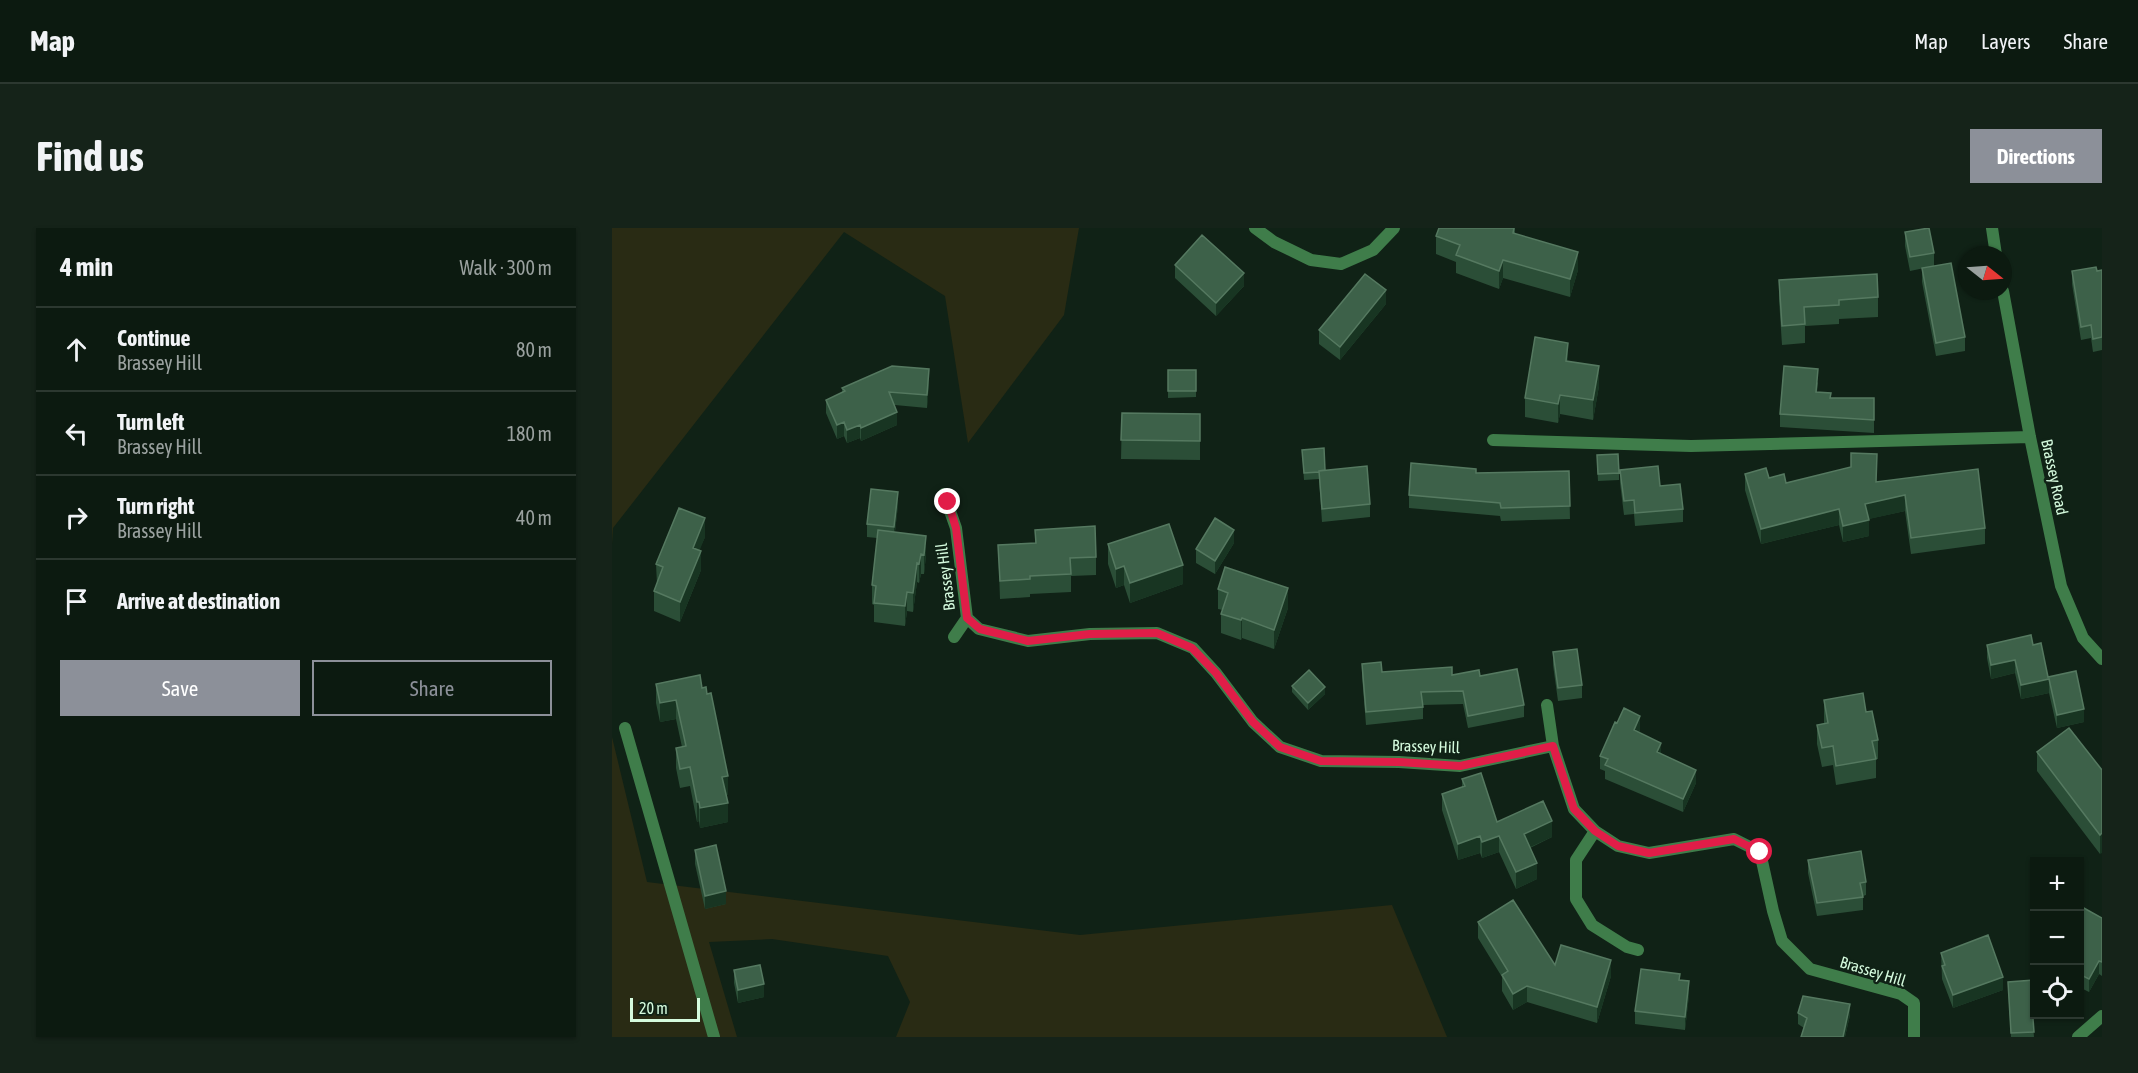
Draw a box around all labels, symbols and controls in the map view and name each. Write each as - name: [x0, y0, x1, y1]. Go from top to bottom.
- text: Map: [30, 25, 75, 57]
- text: Map: [1914, 29, 1948, 53]
- text: Layers: [1981, 29, 2031, 53]
- text: Share: [2064, 29, 2108, 53]
- button: Directions: [1970, 129, 2102, 183]
- text: Find us: [36, 132, 144, 180]
- north arrow: [1958, 246, 2012, 300]
- text: 4 min: [60, 252, 113, 282]
- text: Walk · 300 m: [460, 256, 552, 279]
- text: Continue: [117, 325, 191, 351]
- icon: ahead: [60, 333, 93, 366]
- text: 80 m: [516, 338, 552, 361]
- text: Brassey Hill: [117, 351, 202, 374]
- text: Turn left: [117, 409, 184, 435]
- icon: left: [60, 417, 93, 450]
- text: 180 m: [507, 422, 552, 445]
- text: Brassey Hill: [117, 435, 202, 458]
- street label: Brassey Road: [2037, 437, 2072, 517]
- route end: [934, 488, 960, 514]
- text: Turn right: [117, 493, 194, 519]
- icon: right: [60, 501, 93, 534]
- text: 40 m: [516, 506, 552, 529]
- text: Brassey Hill: [117, 519, 202, 542]
- street label: Brassey Hill: [932, 541, 959, 612]
- icon: arrive: [60, 585, 93, 618]
- text: Arrive at destination: [117, 588, 280, 614]
- button: Save: [60, 660, 300, 716]
- button: Share: [312, 660, 552, 716]
- street label: Brassey Hill: [1392, 736, 1461, 757]
- route start: [1746, 838, 1772, 864]
- map controls: [2030, 857, 2084, 1019]
- button: +: [2030, 857, 2084, 911]
- button: −: [2030, 911, 2084, 965]
- street label: Brassey Hill: [1838, 952, 1909, 991]
- button: locate: [2030, 965, 2084, 1019]
- scale bar: [630, 995, 700, 1022]
- text: 20 m: [639, 999, 668, 1017]

